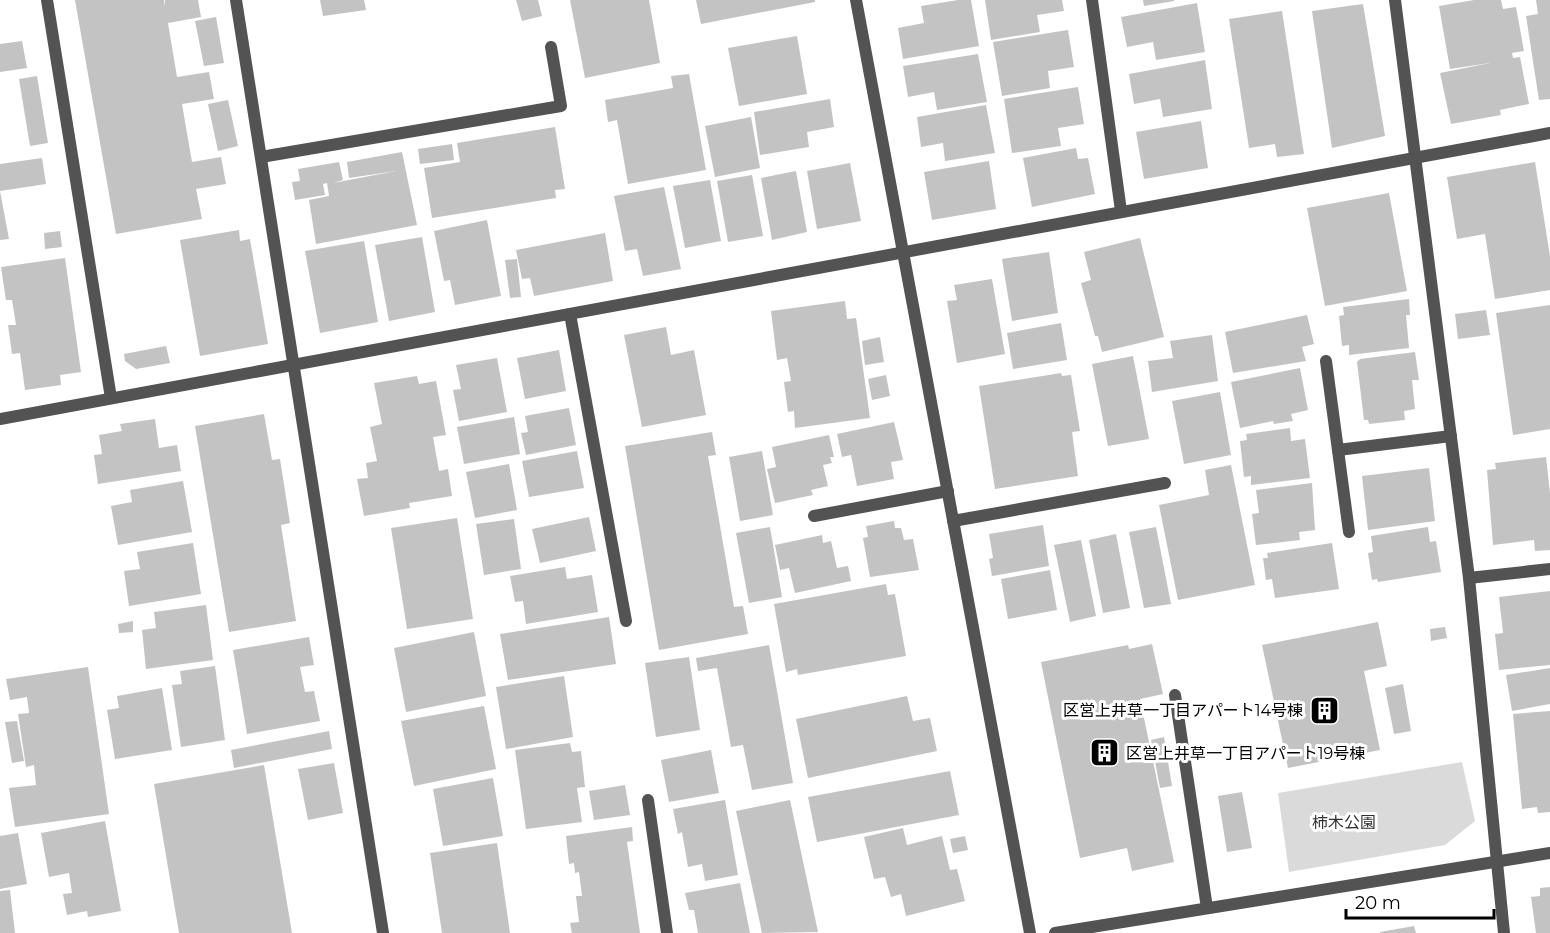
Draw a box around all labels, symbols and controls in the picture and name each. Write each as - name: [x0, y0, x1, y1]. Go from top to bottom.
- building icon: 区営上井草一丁目アパート14号棟: [1308, 694, 1340, 726]
- place label: 区営上井草一丁目アパート14号棟: [1063, 701, 1303, 720]
- building icon: 区営上井草一丁目アパート19号棟: [1089, 737, 1121, 769]
- place label: 区営上井草一丁目アパート19号棟: [1126, 744, 1365, 763]
- park label: 柿木公園: [1312, 813, 1376, 832]
- scale bar: [1346, 882, 1494, 920]
- text: 20 m: [1355, 892, 1401, 914]

